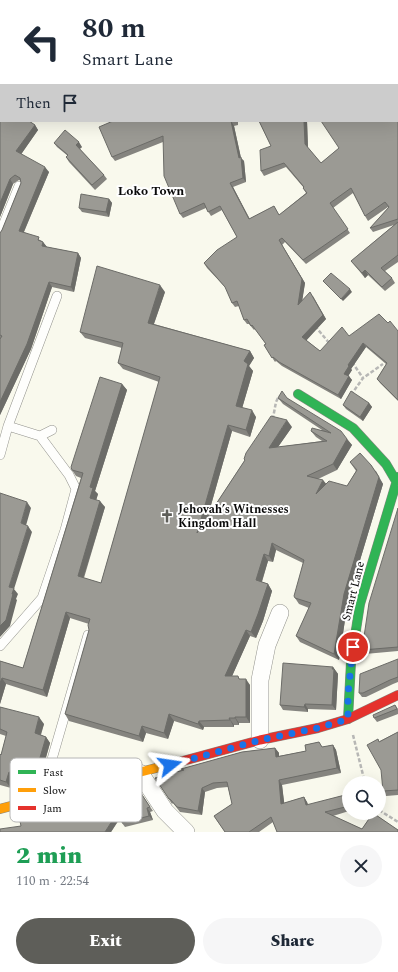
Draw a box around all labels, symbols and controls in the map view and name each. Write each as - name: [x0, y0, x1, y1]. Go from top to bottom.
- text: 80 m: [82, 7, 146, 50]
- icon: left: [16, 16, 68, 68]
- text: Smart Lane: [82, 46, 173, 73]
- text: Then: [16, 92, 51, 115]
- icon: arrive: [59, 92, 81, 114]
- district label: Loko Town: [118, 181, 184, 201]
- place label: Jehovah’s Witnesses Kingdom Hall: [178, 500, 289, 533]
- church icon: Jehovah’s Witnesses Kingdom Hall: [159, 508, 175, 524]
- street label: Smart Lane: [337, 559, 370, 623]
- pin: [336, 630, 370, 664]
- icon: arrive: [342, 636, 364, 658]
- position arrow: [149, 744, 191, 786]
- legend: [10, 758, 142, 822]
- text: Fast: [43, 764, 64, 781]
- map controls: [342, 776, 386, 820]
- button: search: [342, 776, 386, 820]
- text: Slow: [43, 782, 67, 799]
- text: Jam: [43, 800, 62, 817]
- text: 2 min: [16, 838, 82, 874]
- button: close: [340, 845, 382, 887]
- text: 110 m · 22:54: [16, 871, 89, 891]
- button: Exit: [16, 918, 195, 964]
- button: Share: [203, 918, 382, 964]

